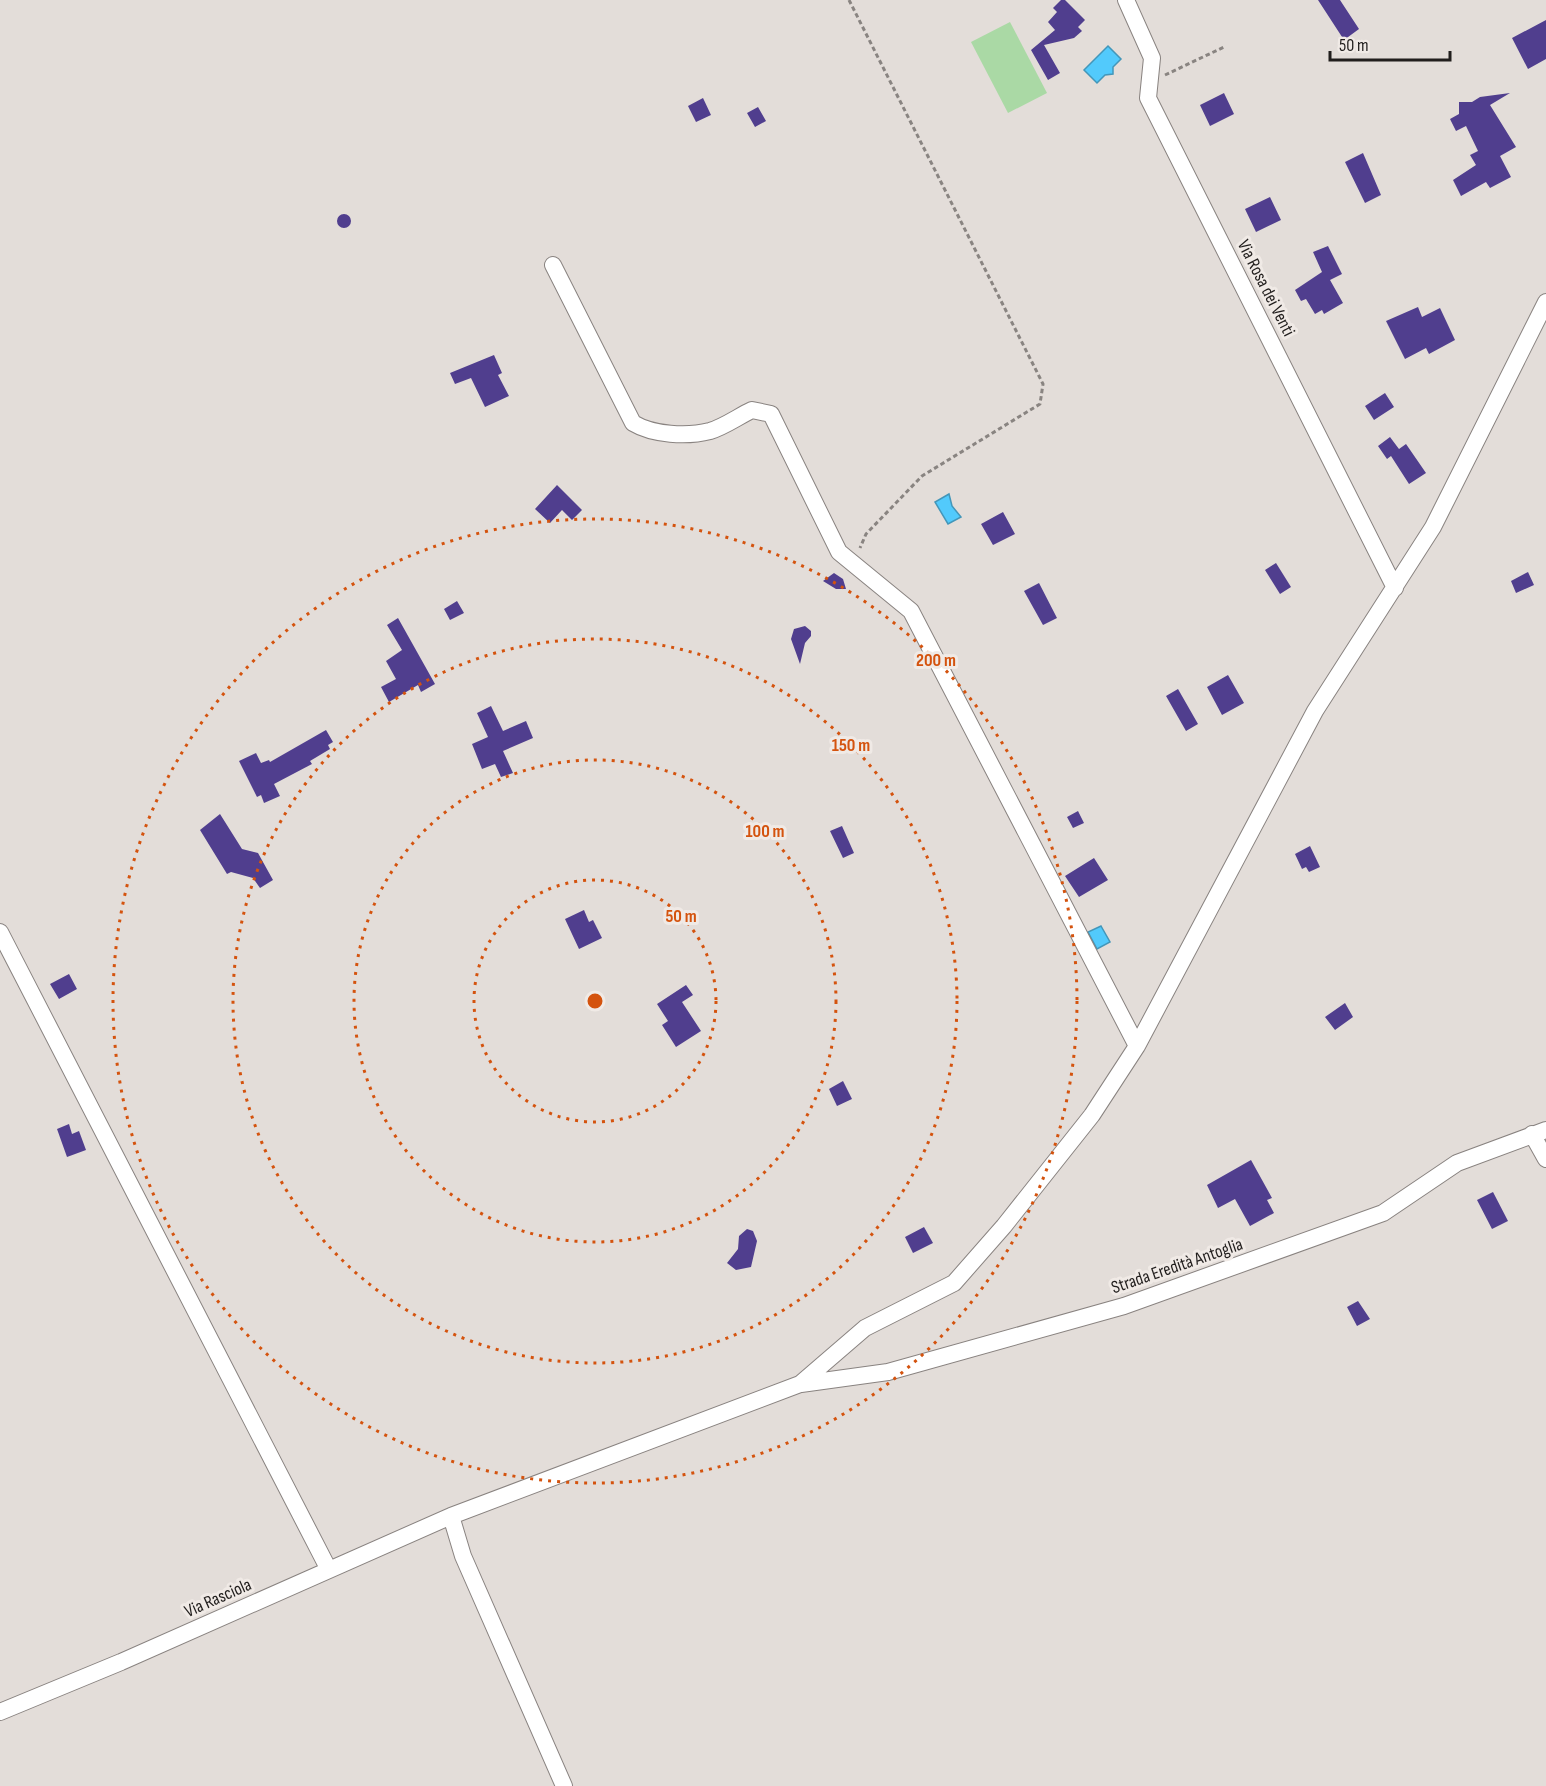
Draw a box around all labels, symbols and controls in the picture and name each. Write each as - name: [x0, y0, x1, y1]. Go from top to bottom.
- scale bar: [1330, 24, 1450, 62]
- text: 50 m: [1339, 35, 1369, 56]
- street label: Via Rosa dei Venti: [1233, 236, 1299, 340]
- text: 200 m: [916, 650, 956, 671]
- text: 150 m: [832, 735, 870, 756]
- text: 100 m: [746, 821, 785, 842]
- text: 50 m: [665, 906, 697, 927]
- centre of rings: [585, 991, 605, 1011]
- street label: Strada Eredità Antoglia: [1108, 1234, 1246, 1298]
- street label: Via Rasciola: [181, 1574, 255, 1622]

